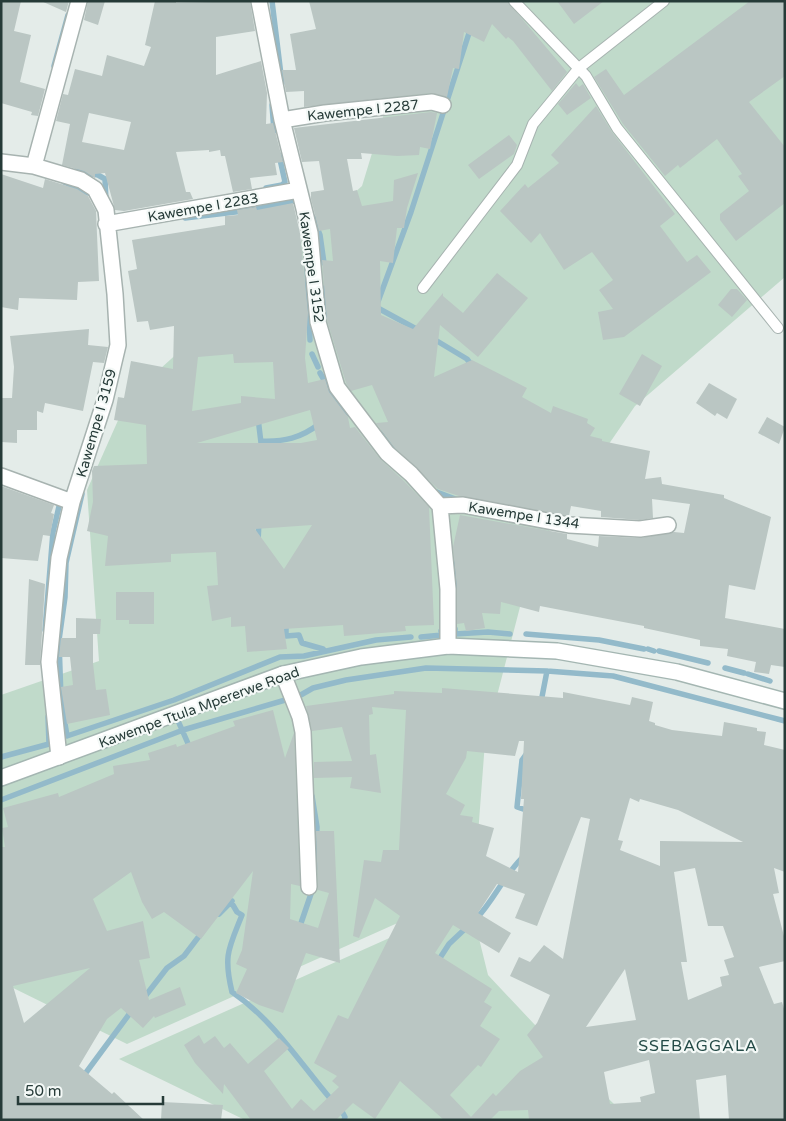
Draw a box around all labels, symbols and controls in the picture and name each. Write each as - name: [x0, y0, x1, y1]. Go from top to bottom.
- street label: Kawempe I 2287: [306, 96, 420, 125]
- street label: Kawempe I 2283: [146, 189, 260, 226]
- street label: Kawempe I 3152: [295, 210, 328, 324]
- street label: Kawempe I 3159: [73, 367, 120, 479]
- street label: Kawempe I 1344: [467, 498, 581, 533]
- street label: Kawempe Ttula Mpererwe Road: [97, 663, 302, 752]
- district label: SSEBAGGALA: [638, 1036, 758, 1056]
- scale bar: [18, 1074, 162, 1106]
- text: 50 m: [25, 1082, 62, 1100]

